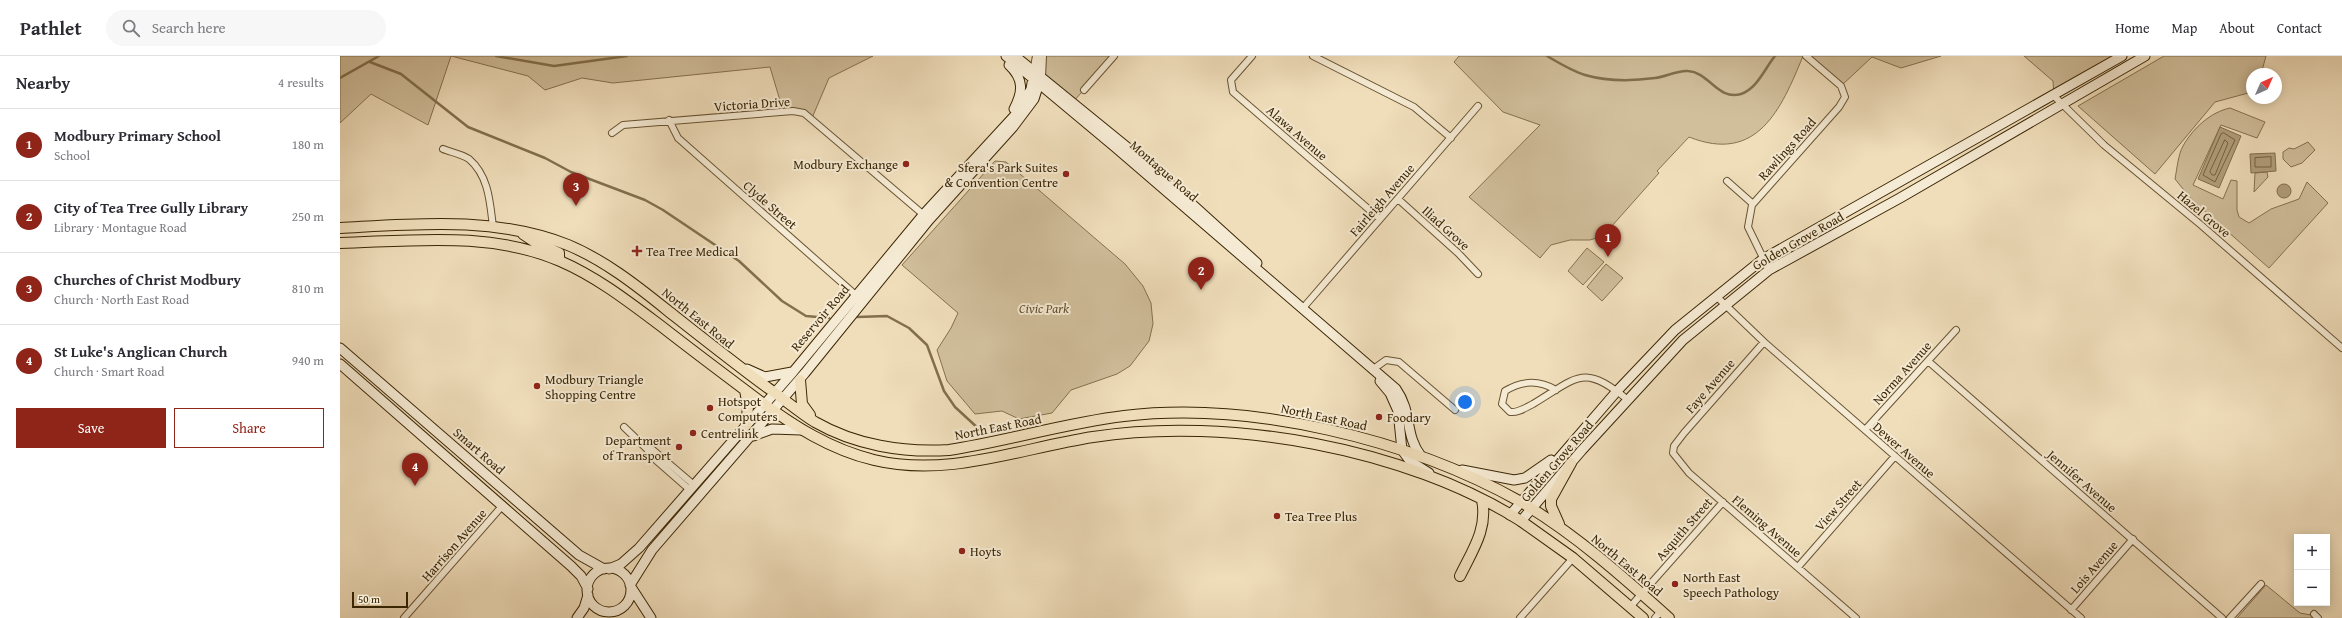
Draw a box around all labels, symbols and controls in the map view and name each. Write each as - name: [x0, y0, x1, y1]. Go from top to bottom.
- search box: [106, 10, 386, 46]
- text: Pathlet: [20, 14, 82, 42]
- icon: search: [120, 17, 142, 39]
- text: Search here: [152, 17, 226, 38]
- text: Home: [2115, 18, 2150, 38]
- text: Map: [2172, 18, 2197, 38]
- text: About: [2219, 18, 2255, 38]
- text: Contact: [2277, 18, 2322, 38]
- north arrow: [2246, 68, 2282, 104]
- text: Nearby: [16, 70, 70, 95]
- text: 4 results: [278, 73, 324, 92]
- street label: Victoria Drive: [713, 92, 791, 116]
- street label: Alawa Avenue: [1262, 101, 1332, 165]
- street label: Rawlings Road: [1754, 113, 1821, 185]
- text: Modbury Primary School: [54, 125, 221, 146]
- text: 1: [26, 135, 32, 154]
- text: 180 m: [292, 135, 324, 154]
- street label: Montague Road: [1126, 136, 1202, 206]
- text: School: [54, 146, 90, 165]
- place label: Modbury Exchange: [793, 155, 898, 174]
- place label: Sfera's Park Suites & Convention Centre: [944, 158, 1058, 192]
- marker: Modbury Exchange: [901, 159, 911, 169]
- street label: Fairleigh Avenue: [1345, 159, 1419, 241]
- marker: Sfera's Park Suites & Convention Centre: [1061, 169, 1071, 179]
- pin: 3: [563, 173, 589, 206]
- street label: Clyde Street: [739, 176, 801, 234]
- street label: Hazel Grove: [2173, 186, 2235, 242]
- text: City of Tea Tree Gully Library: [54, 197, 248, 218]
- street label: Iliad Grove: [1418, 201, 1474, 255]
- text: 2: [26, 207, 32, 226]
- text: 250 m: [292, 207, 324, 226]
- street label: Golden Grove Road: [1749, 207, 1847, 275]
- text: Library · Montague Road: [54, 218, 187, 237]
- pin: 1: [1595, 224, 1621, 257]
- place label: Tea Tree Medical: [646, 242, 739, 261]
- marker: Tea Tree Medical: [631, 245, 643, 257]
- pin: 2: [1188, 257, 1214, 290]
- text: Churches of Christ Modbury: [54, 269, 241, 290]
- text: 3: [26, 279, 32, 298]
- text: 810 m: [292, 279, 324, 298]
- street label: Reservoir Road: [786, 280, 854, 356]
- street label: North East Road: [658, 283, 738, 353]
- text: Church · North East Road: [54, 290, 189, 309]
- park label: Civic Park: [1019, 299, 1069, 318]
- street label: Norma Avenue: [1868, 337, 1936, 409]
- text: St Luke's Anglican Church: [54, 341, 227, 362]
- text: 4: [26, 351, 32, 370]
- text: 940 m: [292, 351, 324, 370]
- street label: Faye Avenue: [1681, 354, 1739, 418]
- text: Church · Smart Road: [54, 362, 164, 381]
- place label: Modbury Triangle Shopping Centre: [545, 370, 644, 404]
- marker: Modbury Triangle Shopping Centre: [532, 381, 542, 391]
- place label: Hotspot Computers: [718, 392, 778, 426]
- your location: [1455, 392, 1475, 412]
- street label: North East Road: [1279, 399, 1369, 435]
- marker: Hotspot Computers: [705, 403, 715, 413]
- button: Save: [16, 408, 166, 448]
- button: Share: [174, 408, 324, 448]
- place label: Foodary: [1387, 408, 1432, 427]
- street label: North East Road: [953, 409, 1043, 445]
- marker: Foodary: [1374, 412, 1384, 422]
- street label: Golden Grove Road: [1516, 416, 1598, 506]
- street label: Dewer Avenue: [1869, 417, 1939, 483]
- street label: Smart Road: [449, 423, 509, 479]
- place label: Centrelink: [701, 424, 759, 443]
- marker: Centrelink: [688, 428, 698, 438]
- place label: Department of Transport: [603, 431, 671, 465]
- marker: Department of Transport: [674, 442, 684, 452]
- street label: Jennifer Avenue: [2041, 444, 2121, 517]
- pin: 4: [402, 453, 428, 486]
- street label: View Street: [1810, 475, 1866, 535]
- street label: Fleming Avenue: [1728, 490, 1806, 562]
- street label: Asquith Street: [1651, 493, 1717, 565]
- street label: Harrison Avenue: [417, 504, 491, 586]
- place label: Tea Tree Plus: [1285, 507, 1357, 526]
- marker: Tea Tree Plus: [1272, 511, 1282, 521]
- street label: North East Road: [1587, 530, 1667, 601]
- map controls: [2294, 534, 2330, 606]
- button: +: [2294, 534, 2330, 570]
- street label: Lois Avenue: [2066, 536, 2122, 598]
- place label: Hoyts: [970, 542, 1001, 561]
- marker: Hoyts: [957, 546, 967, 556]
- place label: North East Speech Pathology: [1683, 568, 1780, 602]
- button: −: [2294, 570, 2330, 606]
- marker: North East Speech Pathology: [1670, 579, 1680, 589]
- scale bar: [352, 590, 408, 609]
- text: 50 m: [358, 591, 380, 607]

